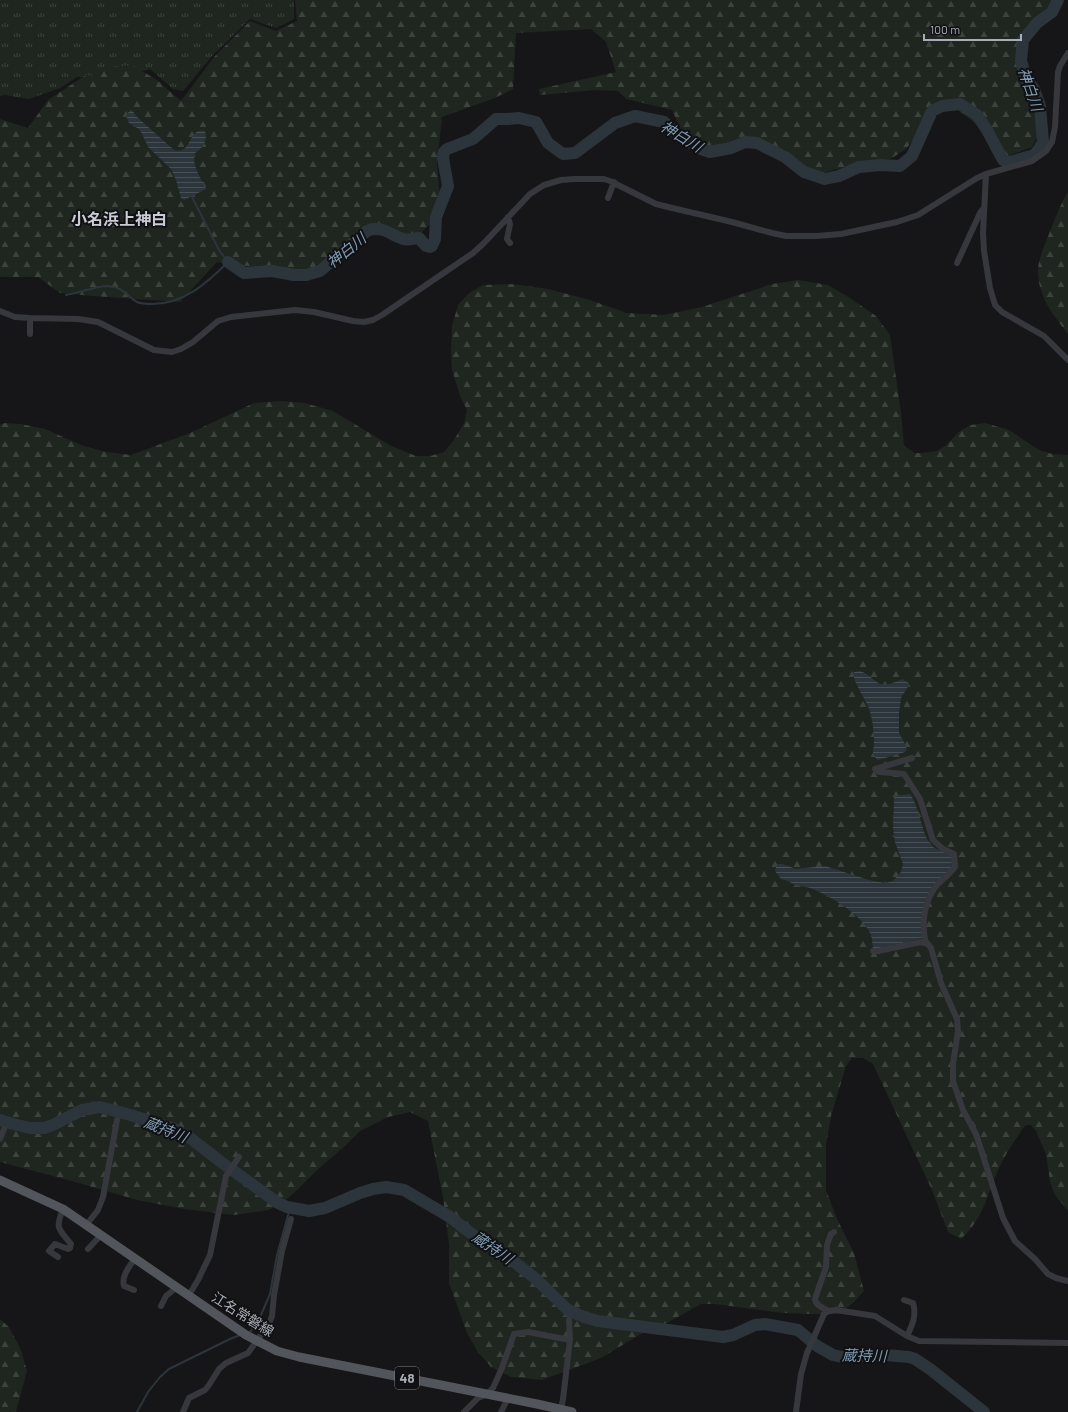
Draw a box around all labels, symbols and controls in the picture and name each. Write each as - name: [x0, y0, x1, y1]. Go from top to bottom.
- scale bar: [924, 16, 1021, 42]
- text: 100 m: [930, 22, 960, 36]
- water label: 神白川: [1015, 65, 1047, 115]
- water label: 神白川: [658, 117, 708, 156]
- district label: 小名浜上神白: [71, 209, 167, 228]
- water label: 神白川: [323, 228, 371, 271]
- water label: 蔵持川: [142, 1112, 192, 1147]
- water label: 蔵持川: [469, 1227, 518, 1268]
- street label: 江名常磐線: [209, 1288, 277, 1340]
- water label: 蔵持川: [841, 1346, 889, 1364]
- road number: 48: [395, 1367, 419, 1389]

